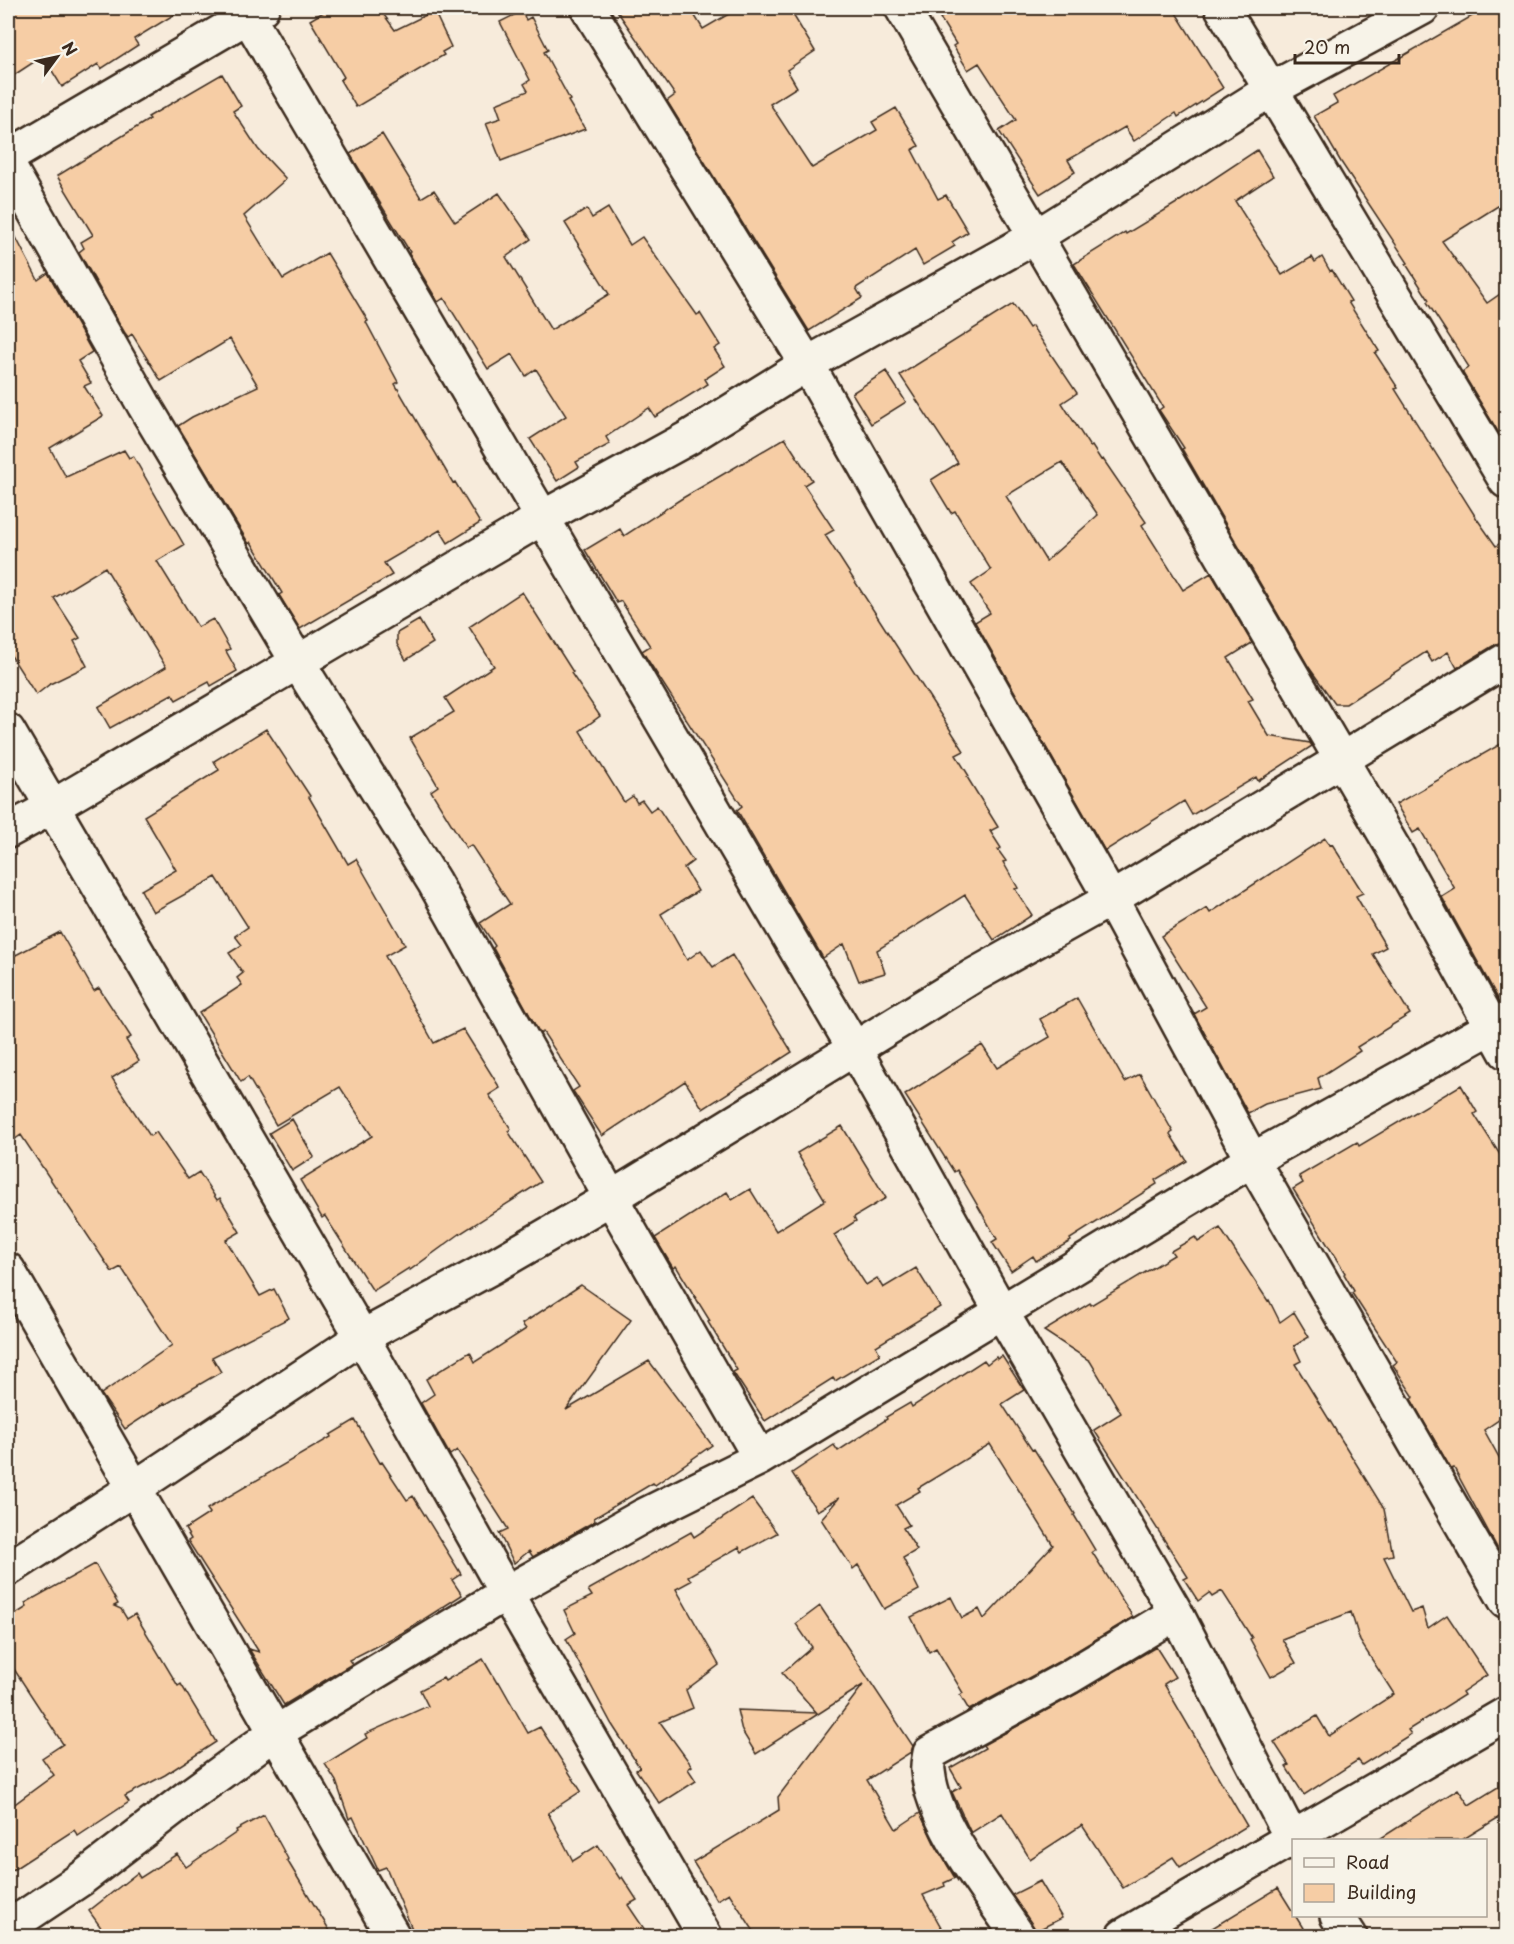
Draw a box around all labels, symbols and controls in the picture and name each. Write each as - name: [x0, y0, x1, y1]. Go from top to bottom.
- north arrow: [27, 27, 87, 87]
- scale bar: [1295, 27, 1398, 65]
- text: 20 m: [1304, 33, 1350, 60]
- text: N: [57, 36, 84, 60]
- legend: [1292, 1839, 1487, 1917]
- text: Road: [1346, 1848, 1390, 1875]
- text: Building: [1346, 1878, 1416, 1905]

